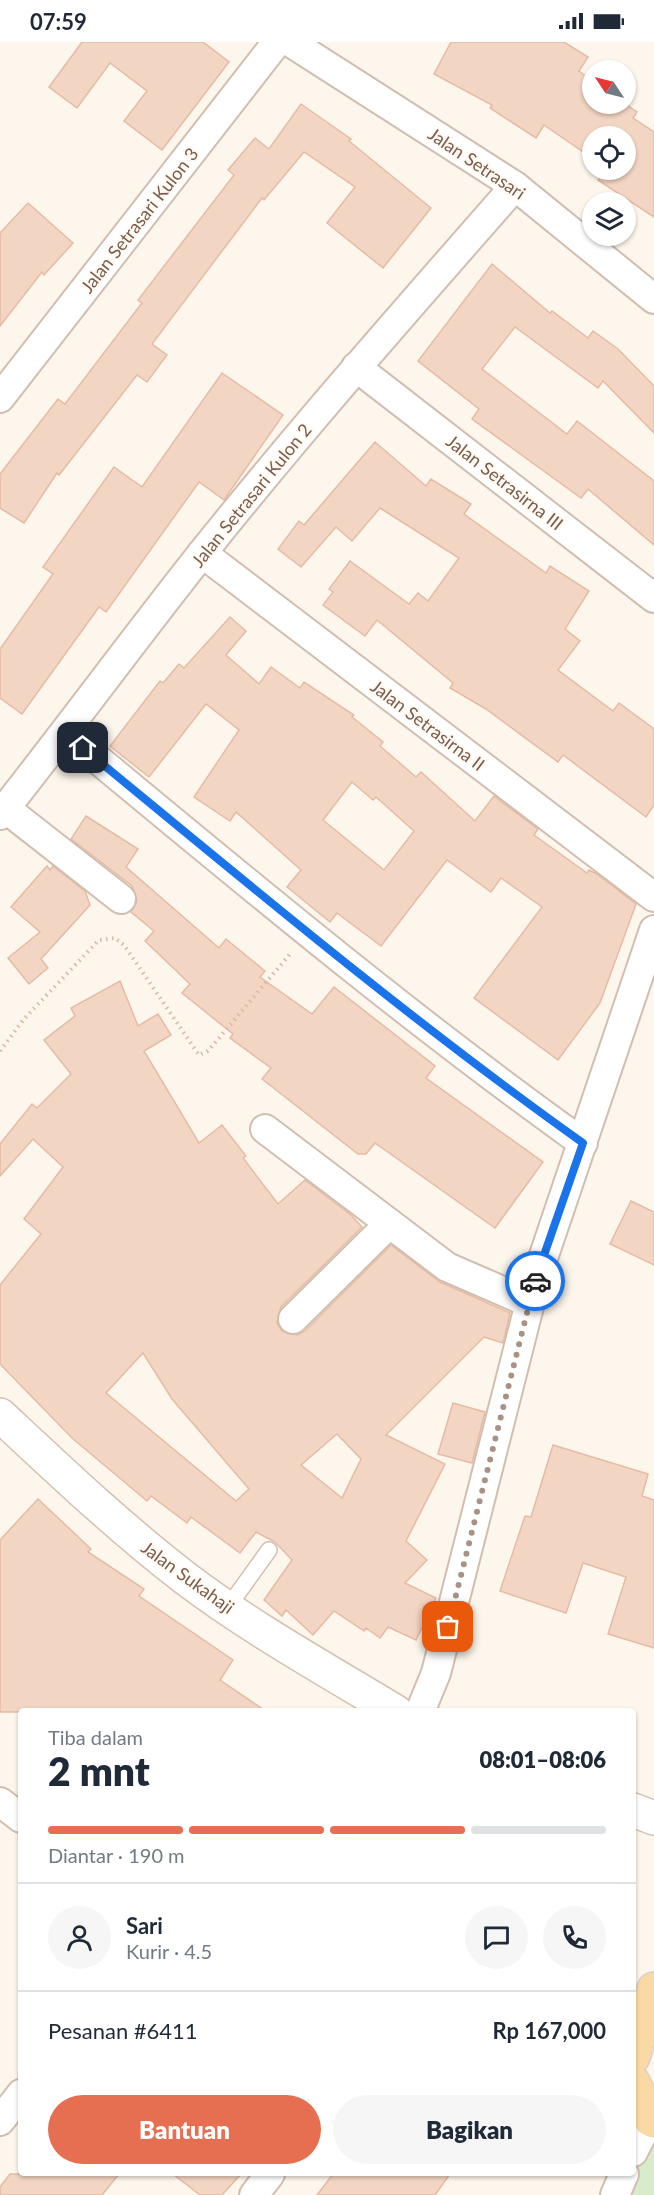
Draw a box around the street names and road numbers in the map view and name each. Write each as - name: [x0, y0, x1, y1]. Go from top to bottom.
- street label: Jalan Setrasari: [424, 122, 530, 204]
- street label: Jalan Setrasari Kulon 3: [75, 143, 203, 297]
- street label: Jalan Setrasari Kulon 2: [186, 419, 316, 571]
- street label: Jalan Setrasirna III: [442, 429, 568, 535]
- street label: Jalan Setrasirna II: [367, 675, 489, 775]
- street label: Jalan Sukahaji: [137, 1536, 239, 1618]

